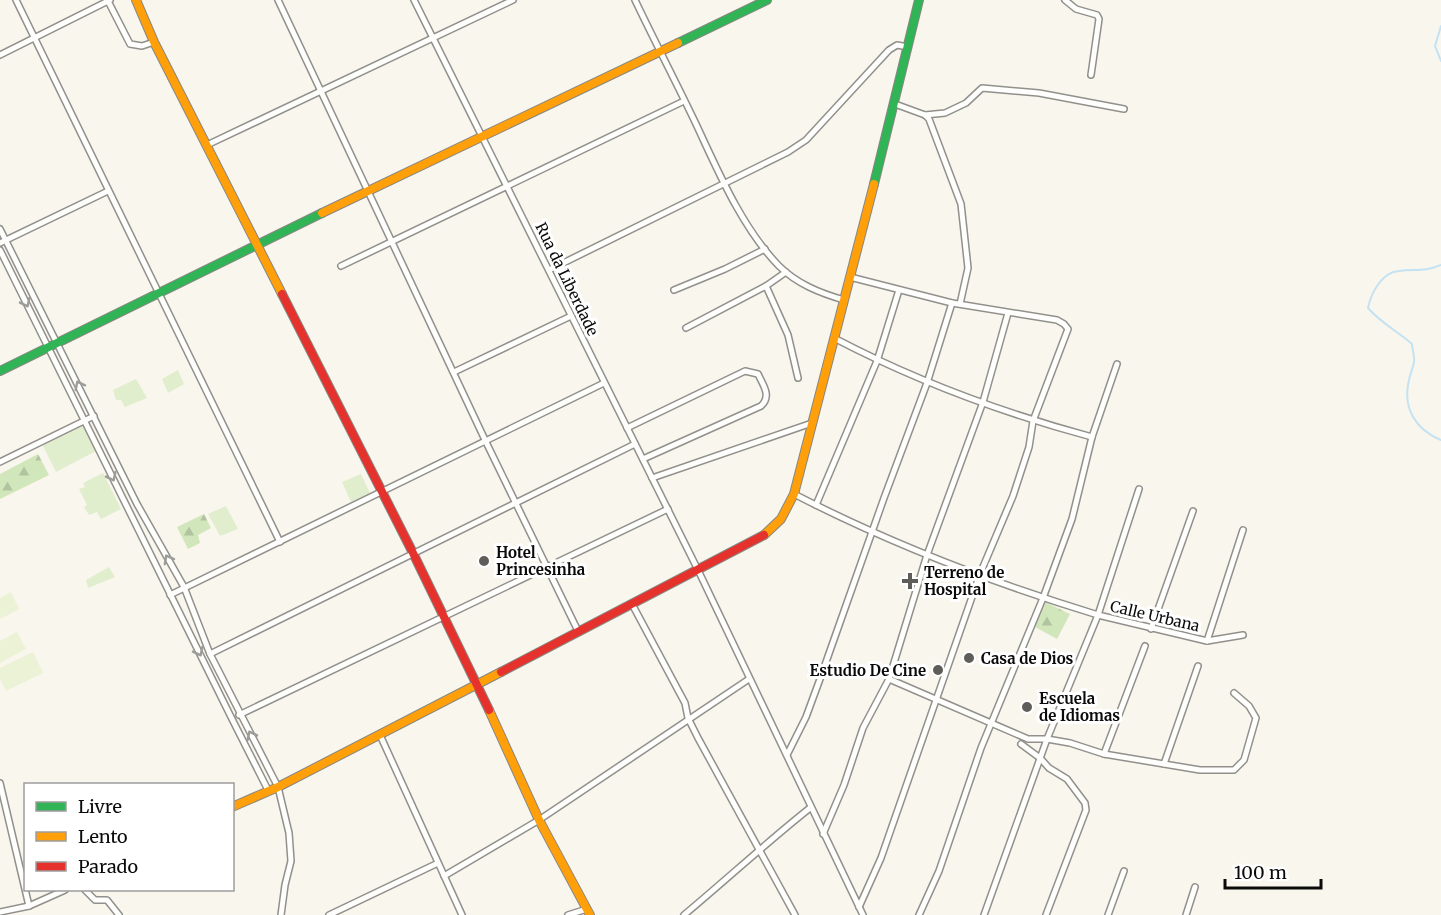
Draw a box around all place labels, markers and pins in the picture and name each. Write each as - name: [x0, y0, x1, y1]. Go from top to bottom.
- place label: Hotel Princesinha: [496, 543, 586, 579]
- marker: Hotel Princesinha: [477, 554, 491, 568]
- place label: Terreno de Hospital: [924, 563, 1004, 599]
- marker: Terreno de Hospital: [901, 572, 919, 590]
- place label: Casa de Dios: [981, 649, 1074, 668]
- marker: Casa de Dios: [962, 651, 976, 665]
- place label: Estudio De Cine: [810, 661, 926, 680]
- marker: Estudio De Cine: [931, 663, 945, 677]
- place label: Escuela de Idiomas: [1039, 689, 1120, 725]
- marker: Escuela de Idiomas: [1020, 700, 1034, 714]

